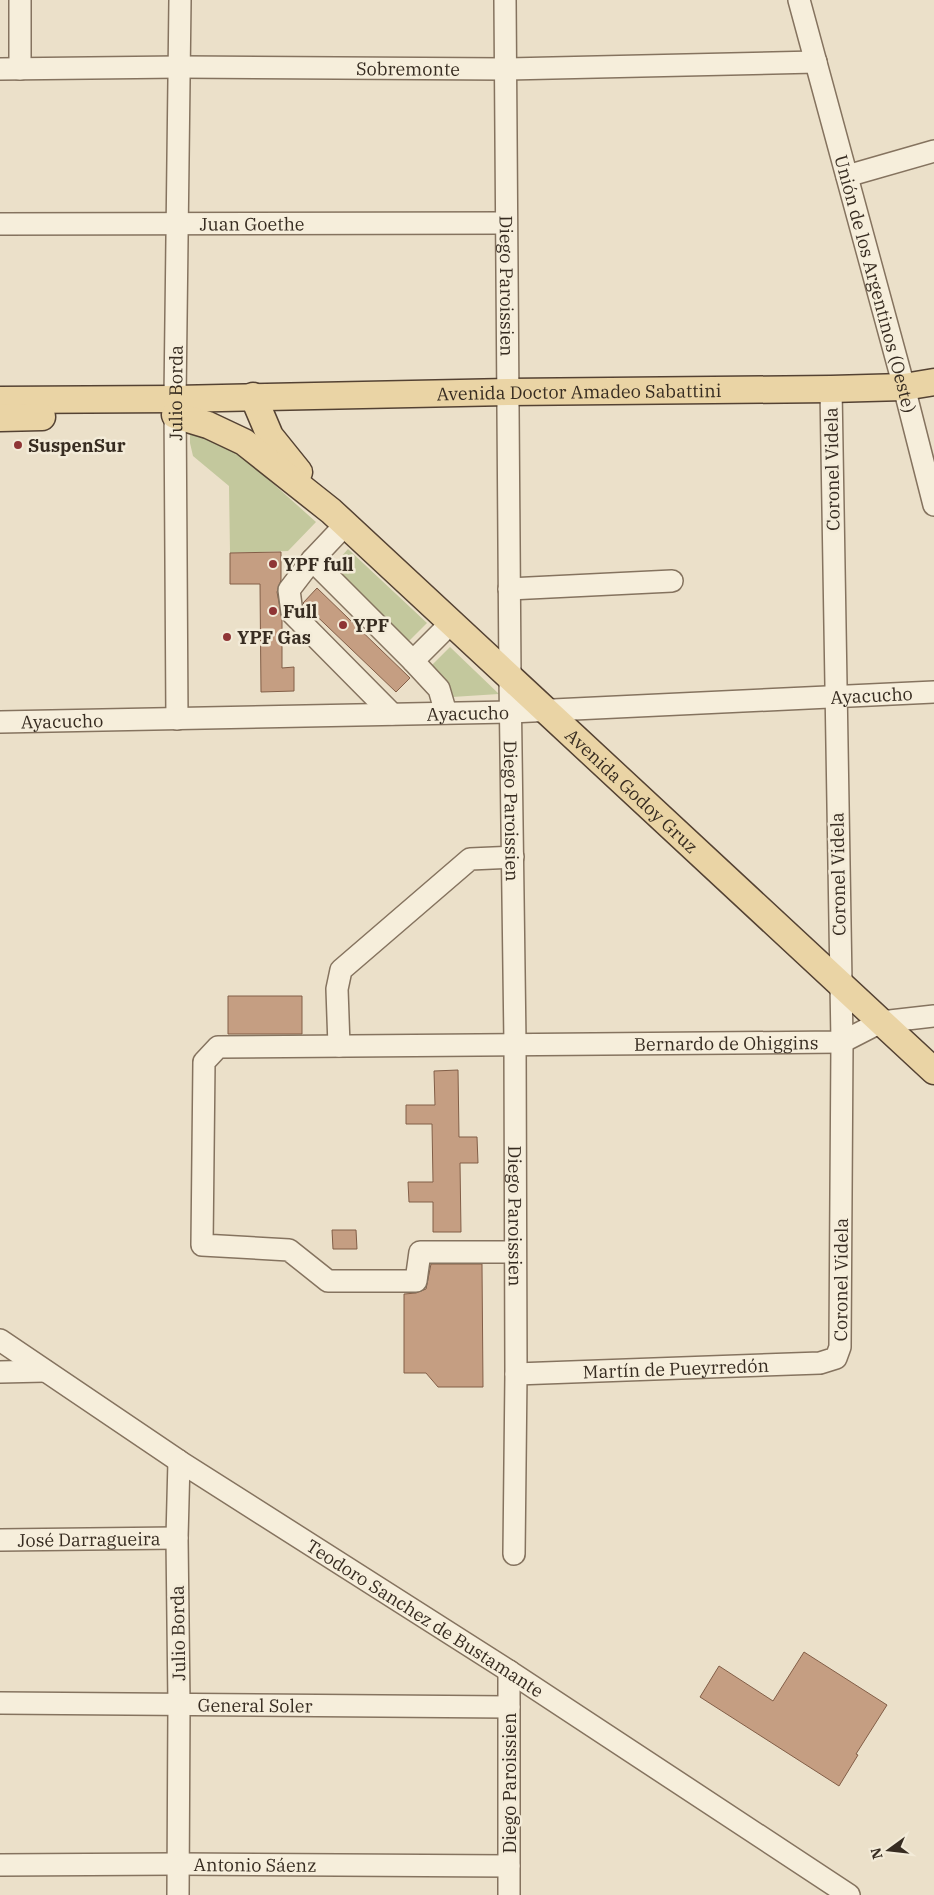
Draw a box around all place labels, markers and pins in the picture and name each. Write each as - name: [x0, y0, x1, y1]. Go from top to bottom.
- place label: SuspenSur: [28, 434, 126, 457]
- marker: SuspenSur: [12, 439, 24, 451]
- place label: YPF full: [283, 553, 354, 576]
- marker: YPF full: [267, 558, 279, 570]
- place label: Full: [283, 600, 318, 623]
- marker: Full: [267, 605, 279, 617]
- place label: YPF: [353, 614, 389, 637]
- marker: YPF: [337, 619, 349, 631]
- place label: YPF Gas: [237, 626, 311, 649]
- marker: YPF Gas: [221, 631, 233, 643]

